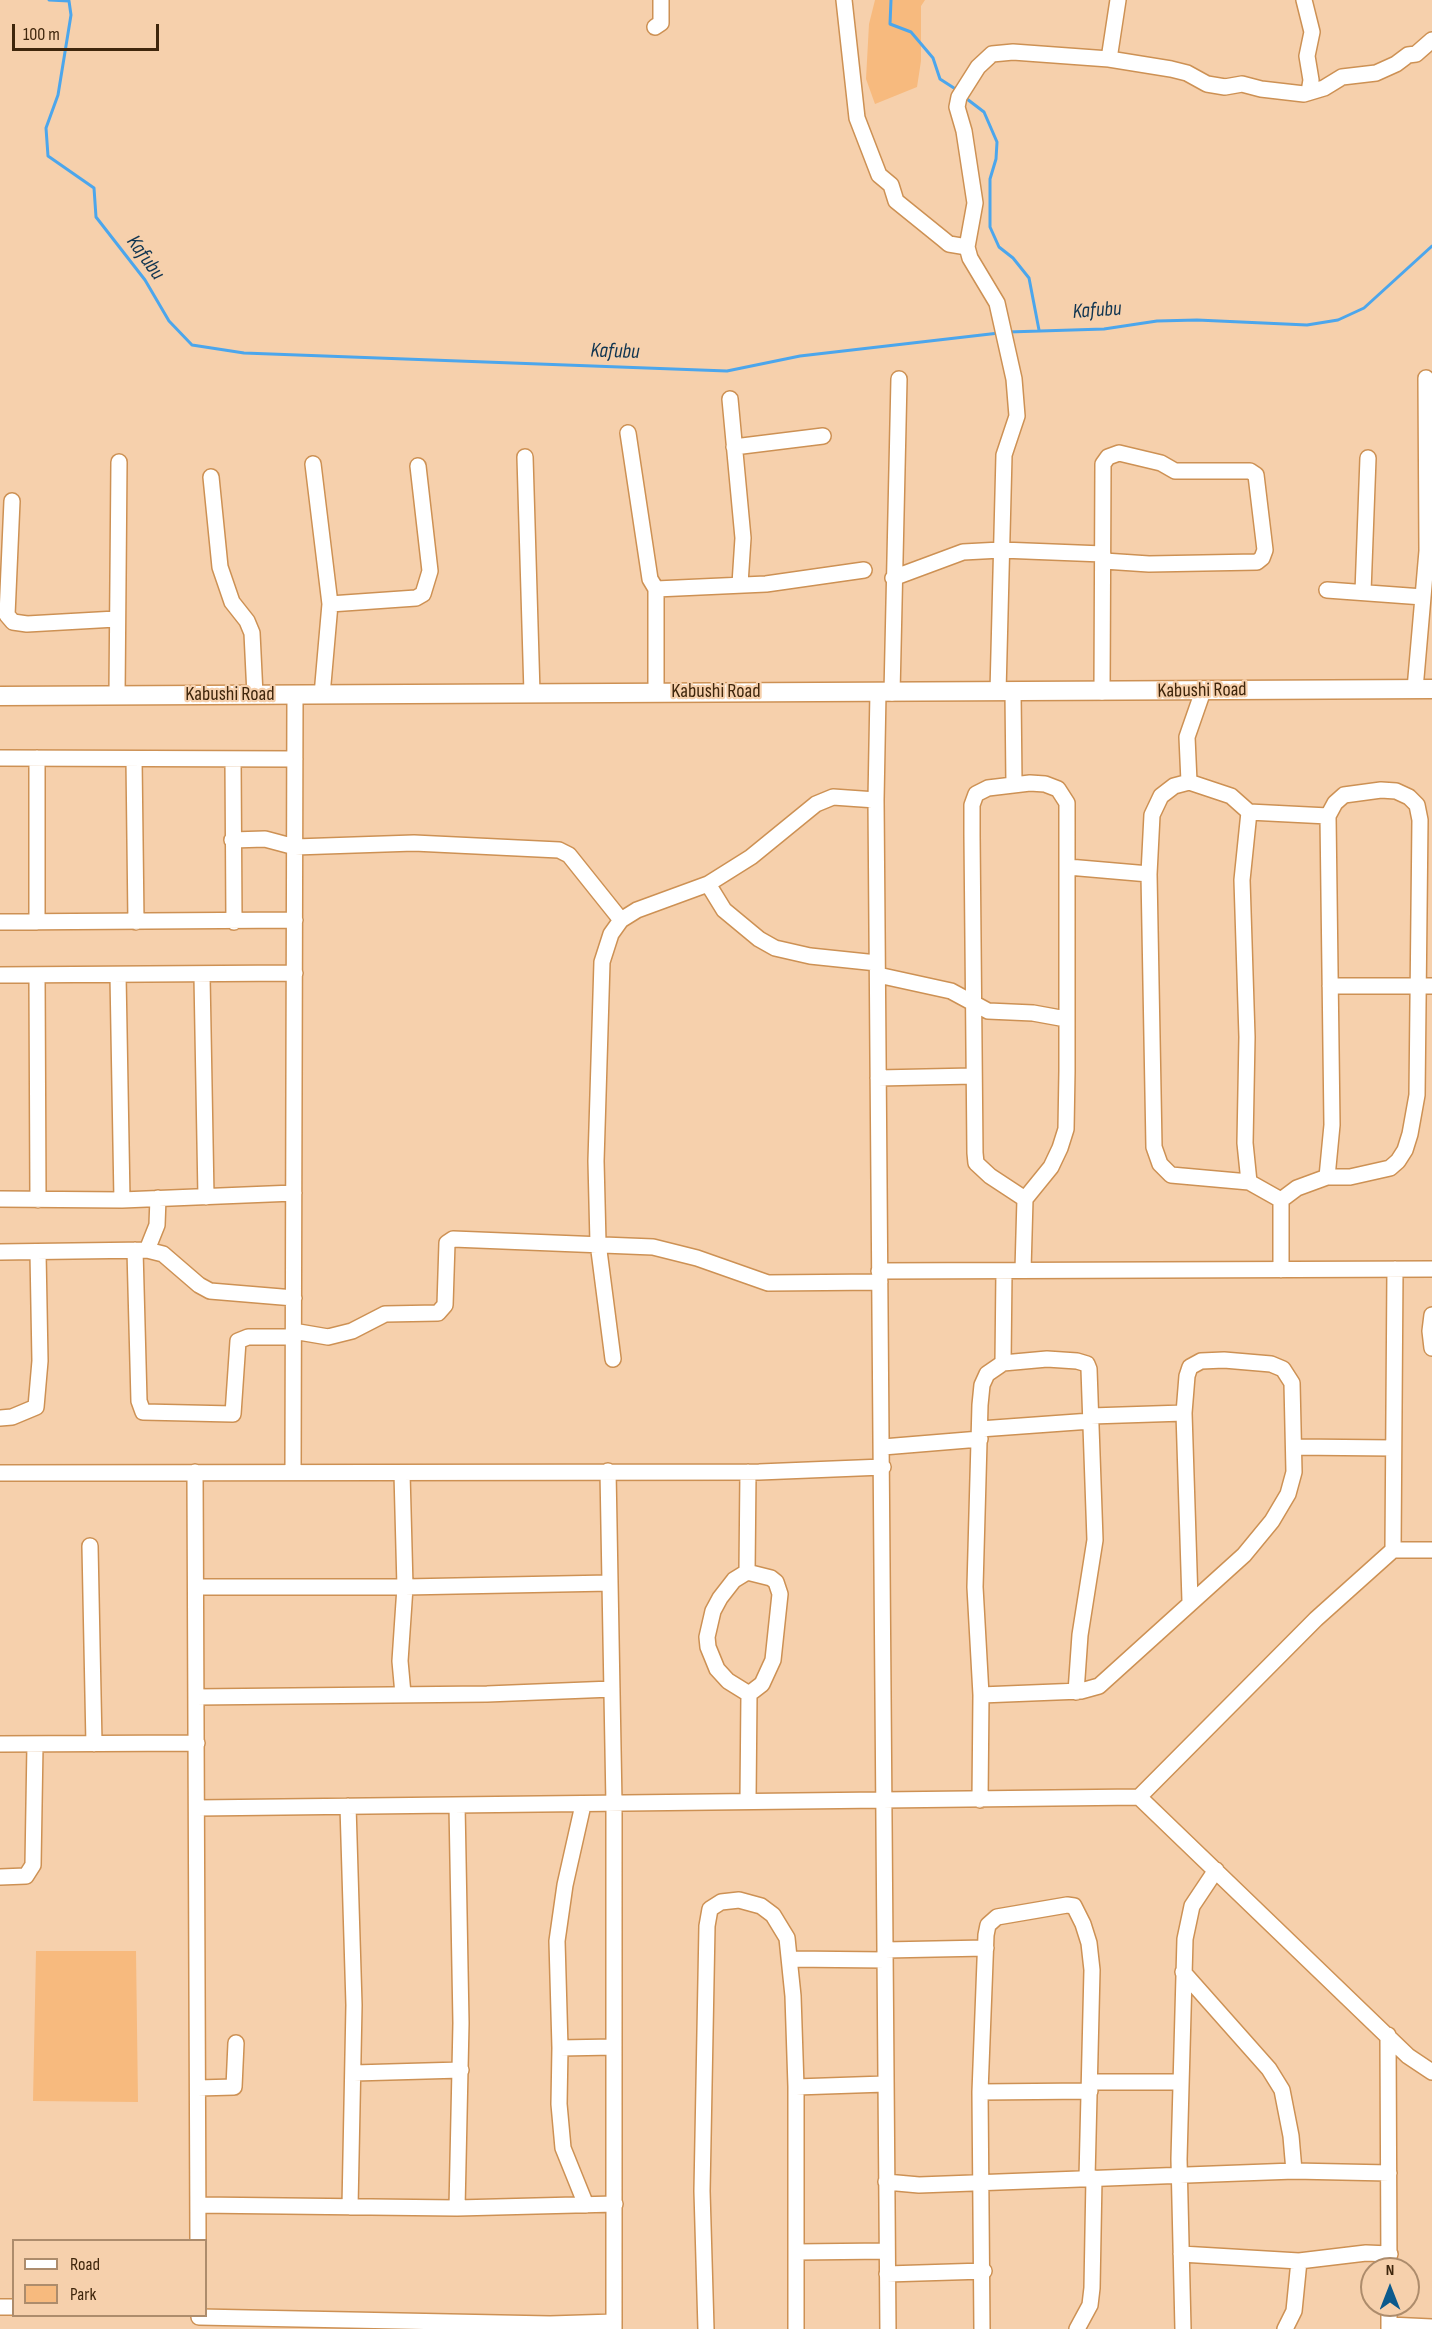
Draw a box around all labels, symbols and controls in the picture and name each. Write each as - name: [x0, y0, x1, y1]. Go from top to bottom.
- scale bar: [15, 12, 162, 50]
- text: 100 m: [23, 24, 60, 45]
- water label: Kafubu: [120, 231, 170, 285]
- water label: Kafubu: [1072, 297, 1122, 325]
- water label: Kafubu: [590, 339, 640, 365]
- street label: Kabushi Road: [1157, 678, 1247, 704]
- street label: Kabushi Road: [671, 680, 761, 704]
- street label: Kabushi Road: [185, 683, 275, 707]
- legend: [12, 2239, 207, 2317]
- text: Road: [70, 2254, 100, 2275]
- north arrow: [1360, 2257, 1420, 2317]
- text: N: [1386, 2261, 1394, 2280]
- text: Park: [70, 2284, 96, 2305]

